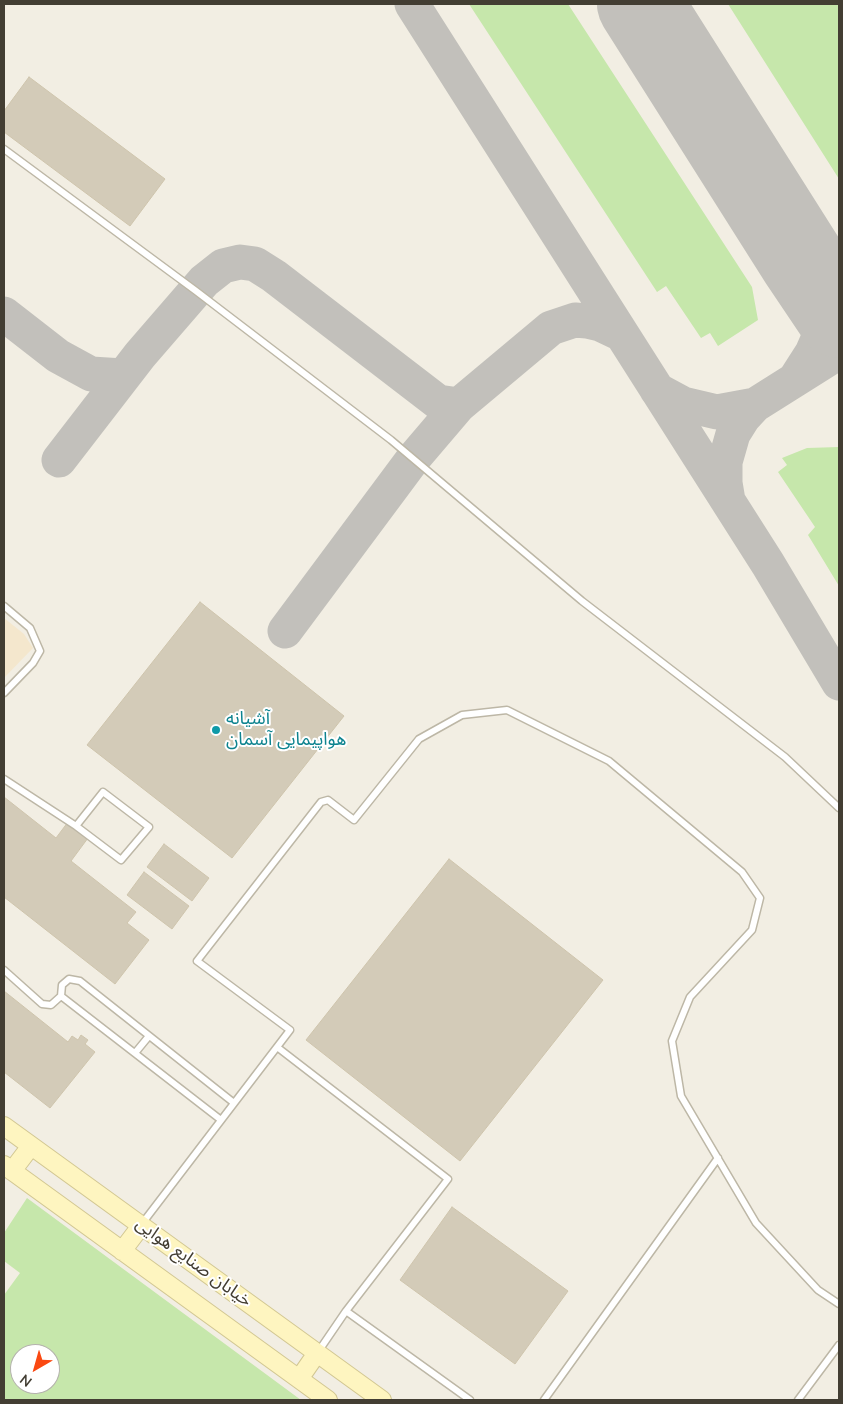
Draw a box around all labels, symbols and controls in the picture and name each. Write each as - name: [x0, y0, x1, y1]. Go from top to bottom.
- place label: آشیانه هواپیمایی آسمان: [226, 709, 346, 752]
- marker: آشیانه هواپیمایی آسمان: [210, 724, 222, 736]
- street label: خیابان صنایع هوایی: [131, 1214, 255, 1312]
- north arrow: [10, 1344, 60, 1394]
- text: N: [16, 1370, 36, 1391]

